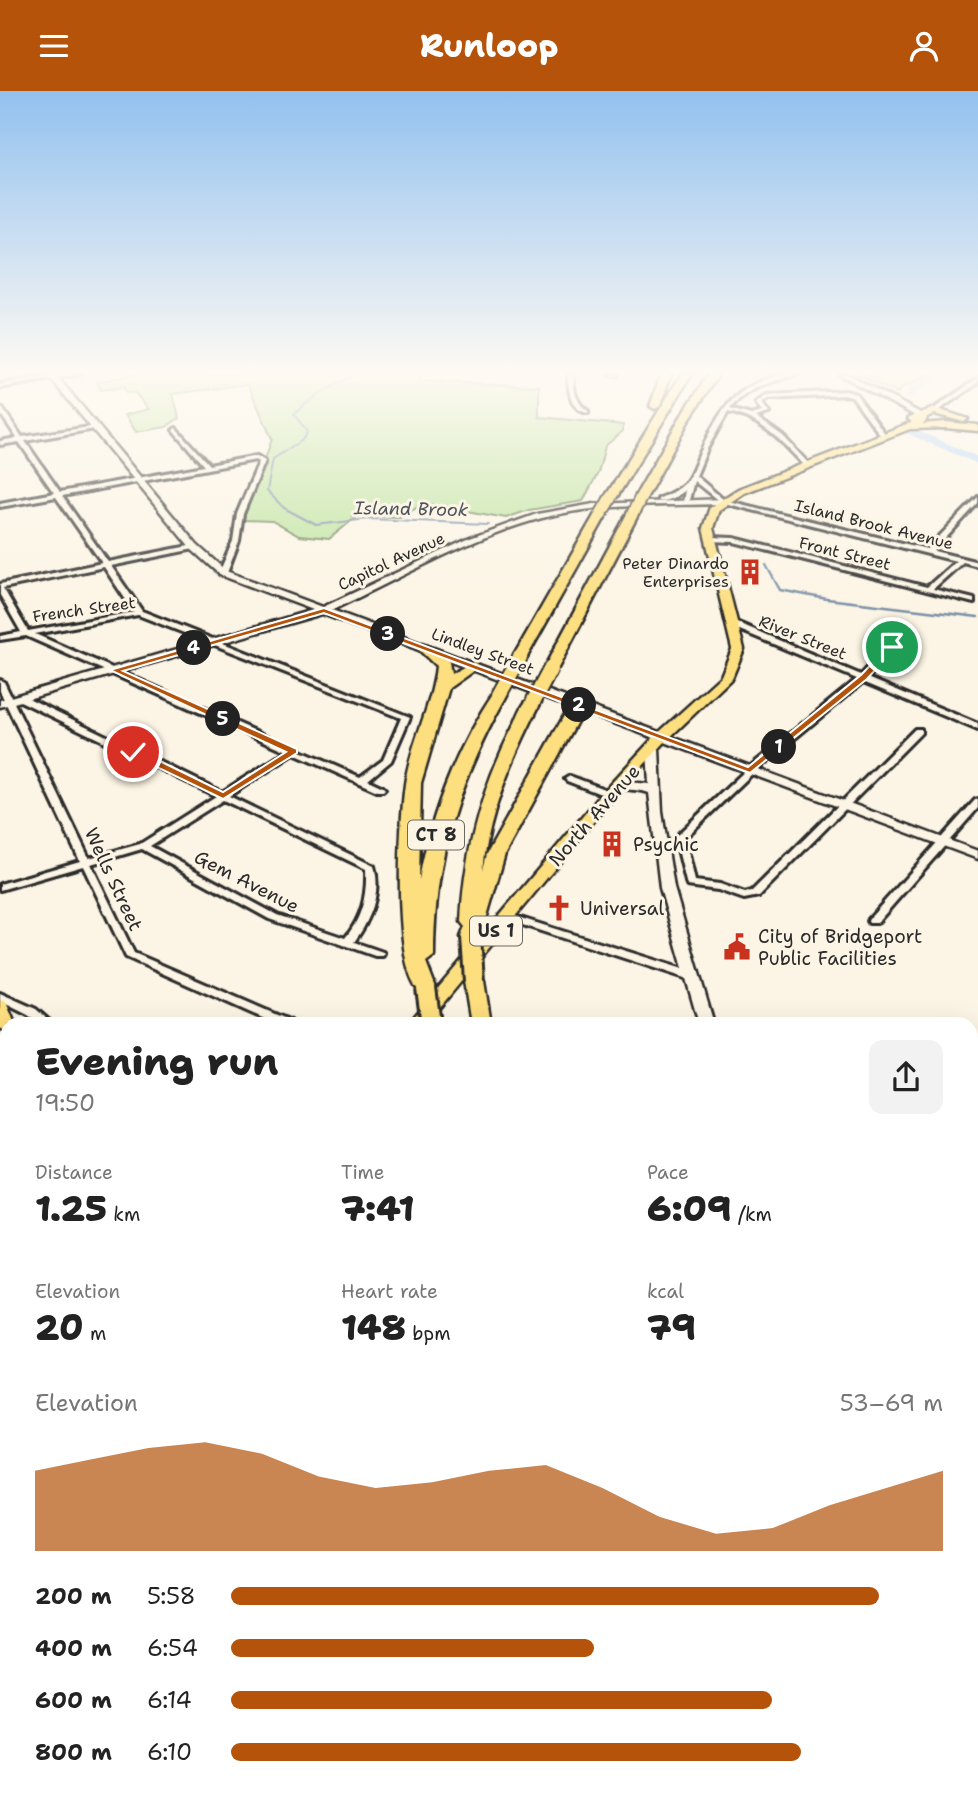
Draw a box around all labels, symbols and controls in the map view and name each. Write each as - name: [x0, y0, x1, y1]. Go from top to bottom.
- text: Runloop: [420, 24, 558, 67]
- icon: menu: [35, 27, 73, 65]
- icon: person: [905, 27, 943, 65]
- street label: Island Brook Avenue: [792, 495, 955, 554]
- water label: Island Brook: [353, 496, 469, 522]
- street label: Capitol Avenue: [334, 528, 448, 595]
- street label: Front Street: [797, 532, 893, 575]
- place label: Peter Dinardo Enterprises: [622, 553, 729, 592]
- building icon: Peter Dinardo Enterprises: [735, 557, 765, 587]
- street label: French Street: [31, 592, 137, 627]
- street label: River Street: [756, 610, 850, 665]
- pin: 3: [370, 617, 406, 651]
- pin: [862, 617, 922, 677]
- text: 3: [381, 621, 394, 646]
- street label: Lindley Street: [429, 623, 537, 680]
- icon: arrive: [873, 628, 911, 666]
- pin: 4: [176, 631, 212, 665]
- text: 4: [187, 635, 200, 660]
- pin: 2: [562, 687, 596, 723]
- text: 2: [572, 692, 585, 717]
- pin: 5: [206, 701, 241, 737]
- text: 5: [217, 706, 228, 731]
- pin: [103, 722, 163, 782]
- pin: 1: [762, 729, 796, 765]
- icon: check: [114, 733, 152, 771]
- text: 1: [774, 734, 783, 759]
- street label: North Avenue: [543, 759, 646, 872]
- road number: CT 8: [408, 821, 464, 849]
- street label: Wells Street: [79, 824, 148, 935]
- building icon: Psychic: [597, 829, 627, 859]
- place label: Psychic: [633, 832, 699, 857]
- street label: Gem Avenue: [190, 844, 304, 919]
- church icon: Universal: [544, 893, 574, 923]
- place label: Universal: [580, 896, 665, 921]
- road number: US 1: [470, 917, 522, 945]
- place label: City of Bridgeport Public Facilities: [758, 924, 922, 971]
- public building icon: City of Bridgeport Public Facilities: [722, 932, 752, 962]
- text: Evening run: [35, 1036, 278, 1087]
- button: share: [869, 1040, 943, 1114]
- text: 19:50: [35, 1088, 95, 1118]
- text: Distance: [35, 1160, 113, 1185]
- text: Time: [341, 1160, 385, 1185]
- text: Pace: [647, 1160, 689, 1185]
- text: 1.25: [35, 1185, 107, 1232]
- text: 7:41: [341, 1185, 415, 1232]
- text: 6:09: [647, 1185, 732, 1232]
- text: km: [107, 1202, 140, 1227]
- text: /km: [732, 1202, 772, 1227]
- text: Elevation: [35, 1279, 120, 1304]
- text: Heart rate: [341, 1279, 438, 1304]
- text: kcal: [647, 1279, 684, 1304]
- text: 20: [35, 1304, 83, 1351]
- text: 148: [341, 1304, 406, 1351]
- text: 79: [647, 1304, 696, 1351]
- text: m: [83, 1321, 106, 1346]
- text: bpm: [406, 1321, 451, 1346]
- text: Elevation: [35, 1388, 138, 1418]
- text: 53–69 m: [840, 1388, 943, 1418]
- text: 200 m: [35, 1581, 112, 1611]
- text: 5:58: [147, 1581, 196, 1611]
- text: 400 m: [35, 1633, 112, 1663]
- text: 6:54: [147, 1633, 198, 1663]
- text: 600 m: [35, 1685, 112, 1715]
- text: 6:14: [147, 1685, 192, 1715]
- text: 800 m: [35, 1737, 112, 1767]
- text: 6:10: [147, 1737, 192, 1767]

